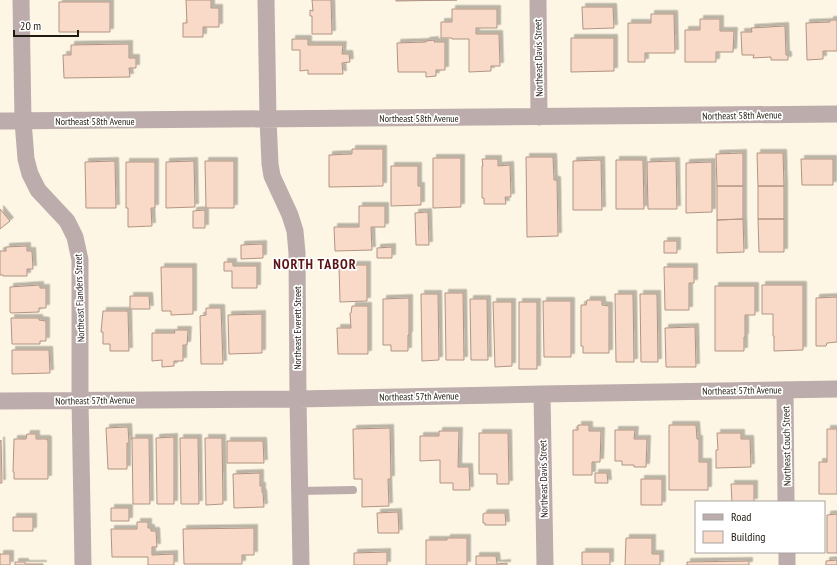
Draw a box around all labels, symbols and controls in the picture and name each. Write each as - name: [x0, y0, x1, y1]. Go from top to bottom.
- scale bar: [14, 12, 78, 38]
- text: 20 m: [20, 18, 41, 33]
- street label: Northeast Davis Street: [531, 19, 546, 97]
- street label: Northeast 58th Avenue: [702, 108, 782, 123]
- street label: Northeast 58th Avenue: [379, 112, 459, 125]
- street label: Northeast 58th Avenue: [55, 115, 135, 128]
- street label: Northeast Flanders Street: [71, 253, 88, 342]
- district label: NORTH TABOR: [273, 255, 357, 273]
- street label: Northeast Everett Street: [291, 286, 304, 370]
- street label: Northeast 57th Avenue: [702, 383, 782, 398]
- street label: Northeast 57th Avenue: [379, 389, 459, 404]
- street label: Northeast 57th Avenue: [55, 393, 135, 408]
- street label: Northeast Couch Street: [779, 406, 794, 486]
- street label: Northeast Davis Street: [536, 440, 551, 518]
- legend: [695, 501, 825, 553]
- text: Road: [731, 509, 751, 524]
- text: Building: [731, 529, 766, 544]

